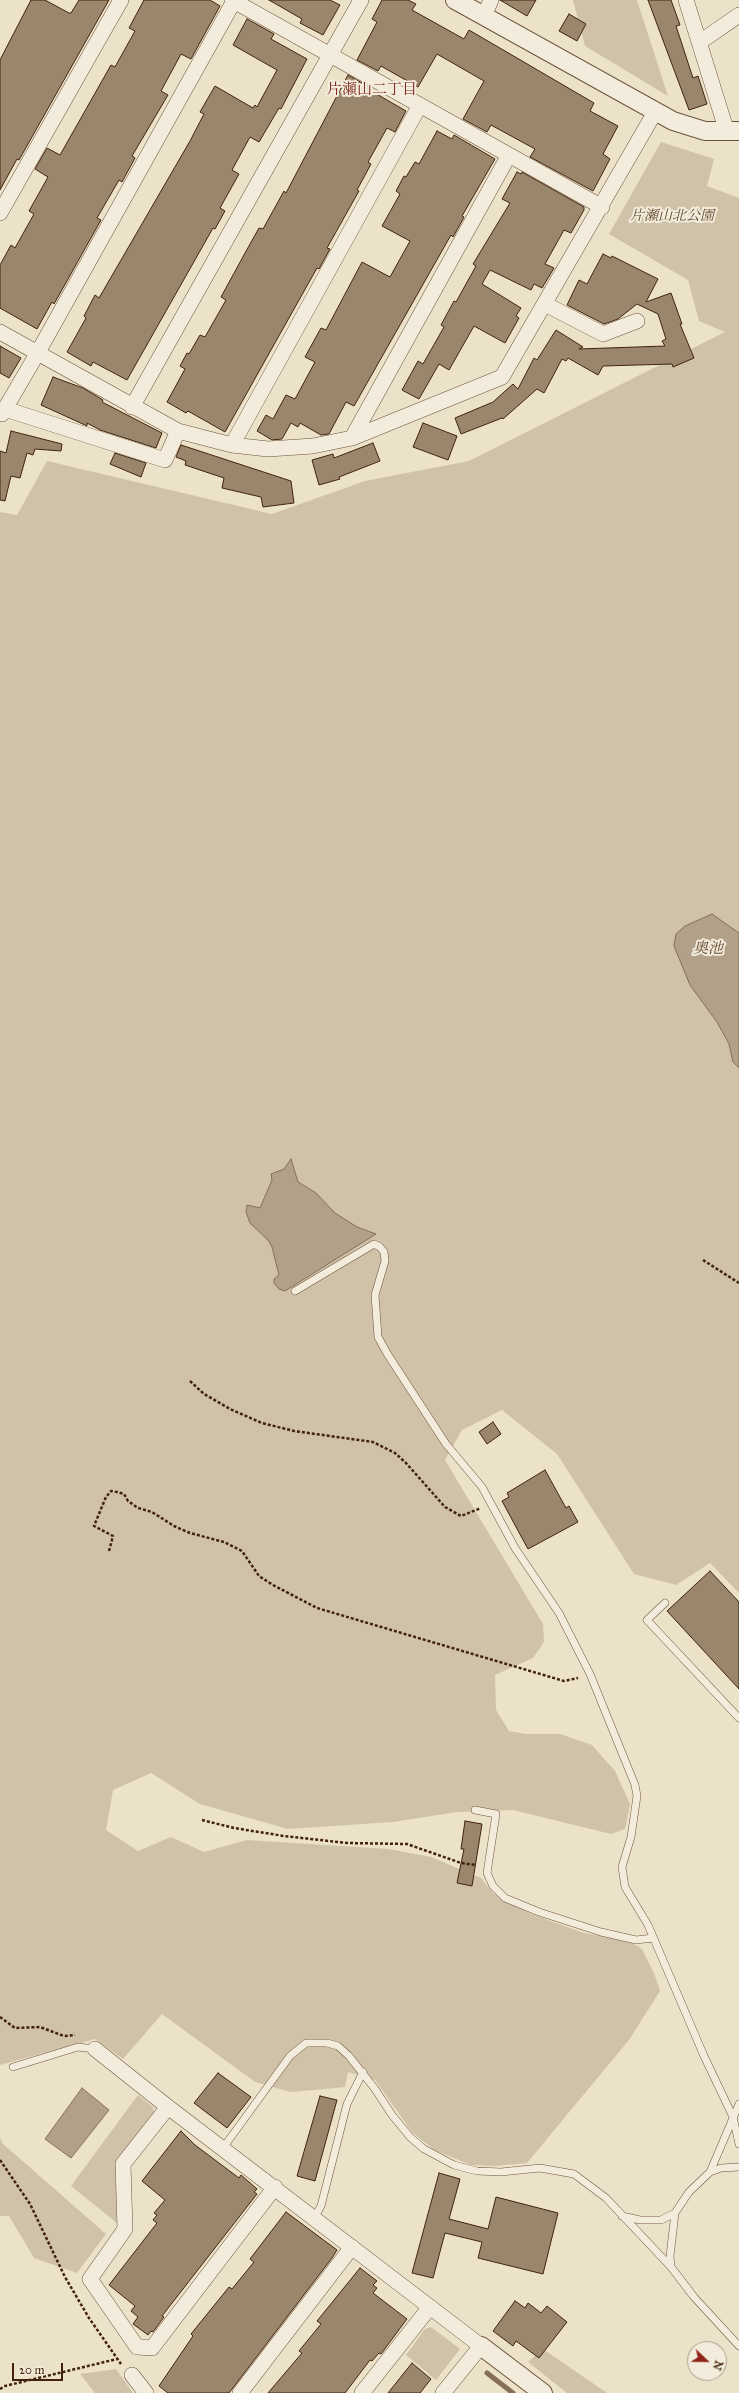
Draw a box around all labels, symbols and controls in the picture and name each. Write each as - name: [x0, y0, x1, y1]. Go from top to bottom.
- district label: 片瀬山二丁目: [327, 81, 417, 99]
- park label: 片瀬山北公園: [630, 209, 714, 225]
- water label: 奥池: [693, 940, 723, 958]
- north arrow: [687, 2341, 727, 2381]
- scale bar: [14, 2355, 65, 2381]
- text: N: [710, 2359, 725, 2372]
- text: 20 m: [19, 2363, 45, 2377]

